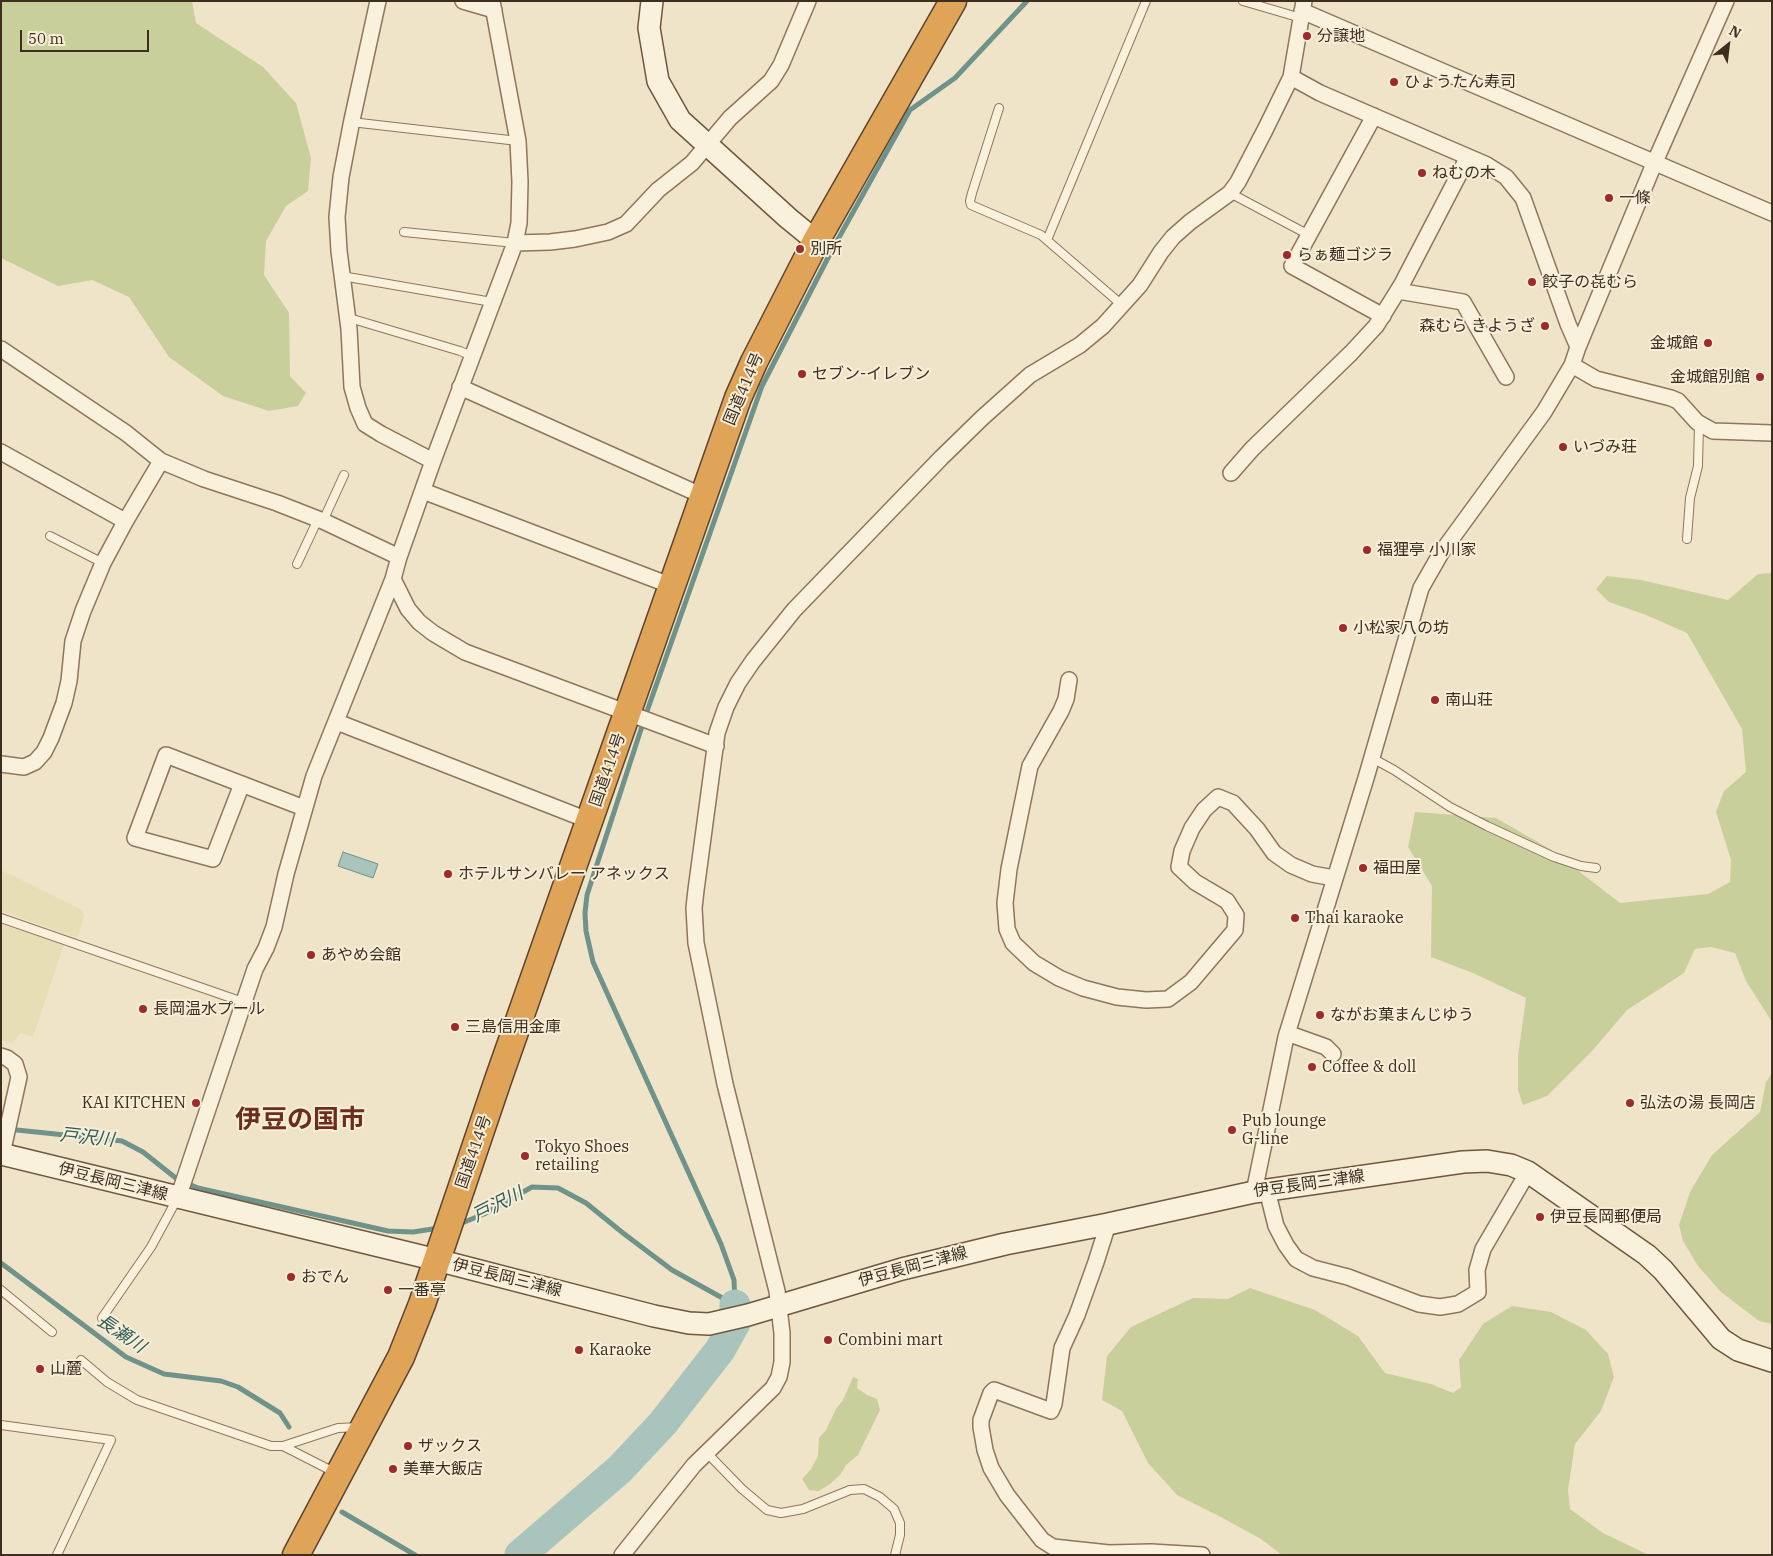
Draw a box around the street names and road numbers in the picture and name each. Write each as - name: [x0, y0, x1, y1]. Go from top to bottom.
- street label: 国道414号: [720, 350, 768, 428]
- street label: 国道414号: [586, 731, 630, 809]
- street label: 国道414号: [452, 1113, 496, 1191]
- street label: 伊豆長岡三津線: [56, 1159, 170, 1205]
- street label: 伊豆長岡三津線: [1252, 1167, 1366, 1201]
- street label: 伊豆長岡三津線: [856, 1243, 970, 1291]
- street label: 伊豆長岡三津線: [450, 1255, 564, 1301]

